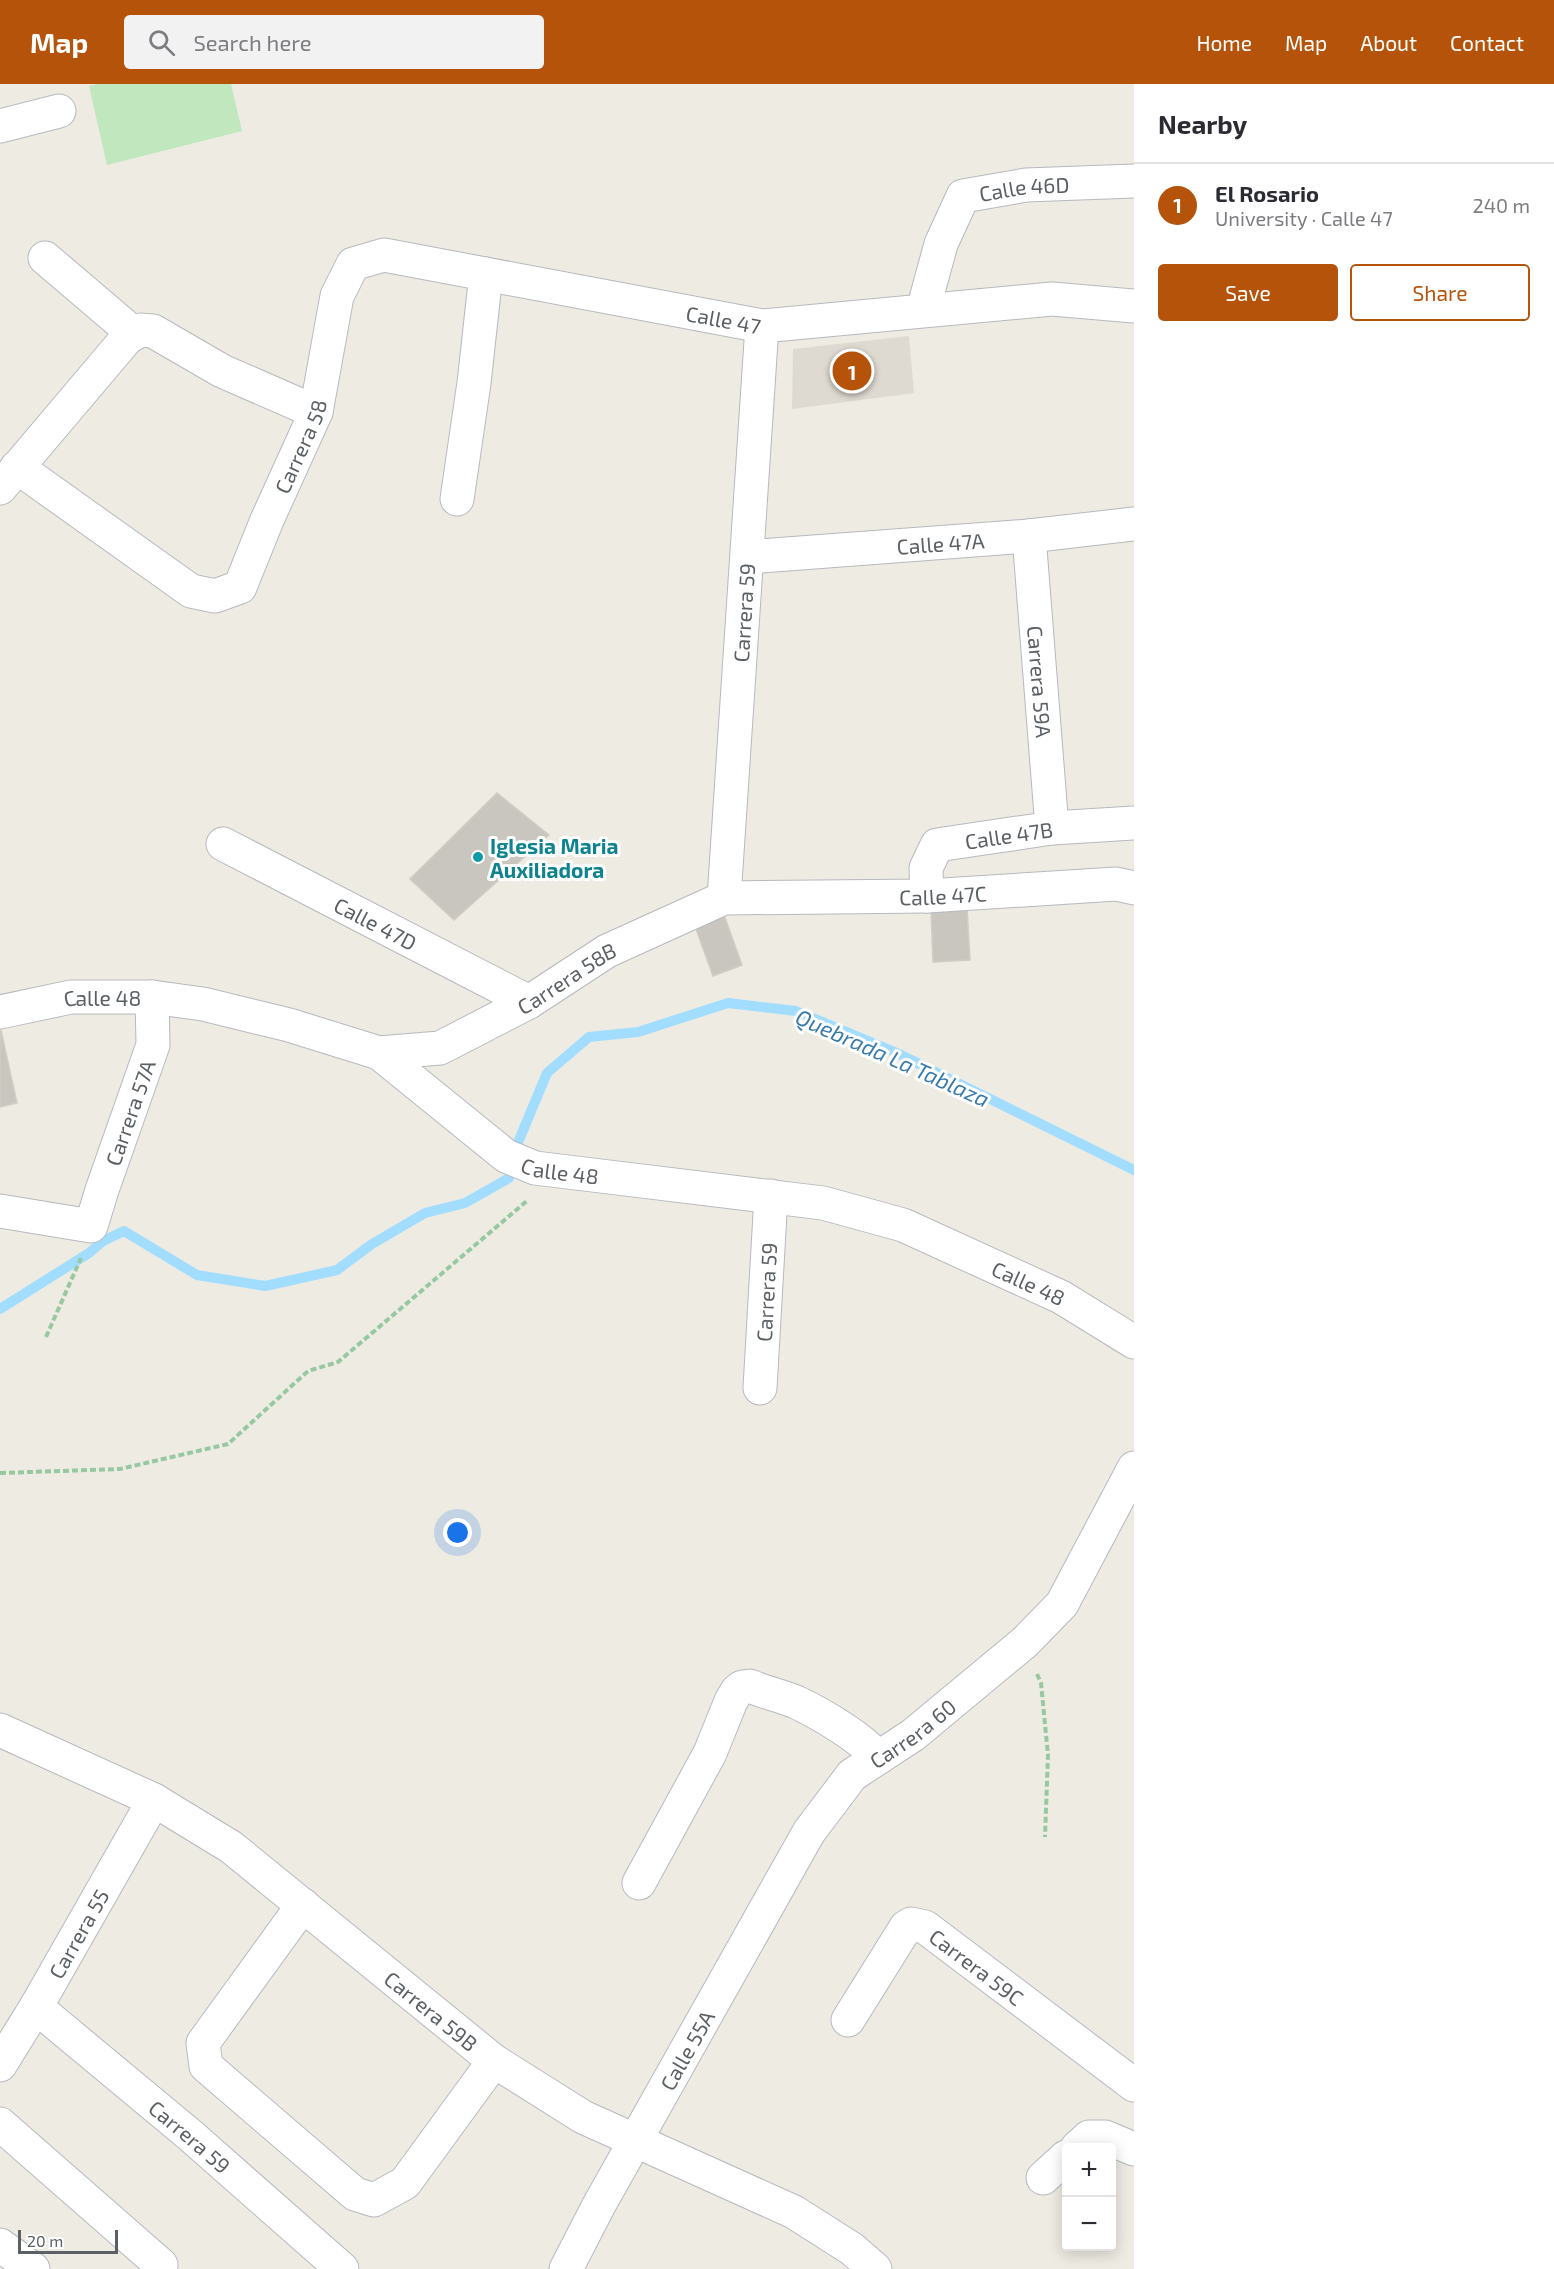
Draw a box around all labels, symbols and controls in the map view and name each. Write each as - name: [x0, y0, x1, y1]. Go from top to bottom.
- search box: [124, 15, 544, 69]
- text: Map: [30, 25, 88, 59]
- icon: search: [145, 26, 178, 59]
- text: Search here: [193, 29, 312, 55]
- text: Home: [1196, 30, 1252, 55]
- text: Map: [1285, 30, 1327, 55]
- text: About: [1360, 30, 1417, 55]
- text: Contact: [1450, 30, 1524, 55]
- text: Nearby: [1158, 108, 1247, 139]
- street label: Calle 46D: [977, 171, 1070, 206]
- text: El Rosario: [1215, 180, 1319, 206]
- text: 1: [1173, 193, 1182, 217]
- text: 240 m: [1472, 193, 1530, 217]
- text: University · Calle 47: [1215, 206, 1393, 230]
- button: Save: [1158, 264, 1338, 321]
- button: Share: [1350, 264, 1530, 321]
- street label: Calle 47: [684, 300, 763, 338]
- pin: 1: [832, 348, 872, 394]
- street label: Carrera 58: [268, 398, 331, 497]
- street label: Calle 47A: [896, 527, 985, 558]
- street label: Carrera 59: [727, 562, 759, 663]
- street label: Carrera 59A: [1024, 625, 1057, 739]
- street label: Calle 47B: [963, 816, 1054, 853]
- place label: Iglesia Maria Auxiliadora: [490, 833, 618, 882]
- marker: Iglesia Maria Auxiliadora: [471, 850, 485, 864]
- street label: Calle 47C: [899, 880, 987, 909]
- street label: Calle 47D: [330, 891, 421, 955]
- street label: Carrera 58B: [513, 936, 619, 1019]
- street label: Calle 48: [61, 984, 141, 1011]
- water label: Quebrada La Tablaza: [792, 1003, 994, 1112]
- street label: Carrera 57A: [99, 1056, 159, 1169]
- street label: Calle 48: [518, 1151, 600, 1188]
- street label: Carrera 59: [750, 1242, 781, 1342]
- street label: Calle 48: [988, 1255, 1069, 1310]
- your location: [443, 1518, 472, 1547]
- street label: Carrera 60: [865, 1693, 960, 1773]
- street label: Carrera 55: [43, 1884, 113, 1982]
- street label: Carrera 59C: [925, 1923, 1029, 2010]
- street label: Carrera 59B: [380, 1965, 483, 2055]
- street label: Calle 55A: [654, 2006, 719, 2094]
- street label: Carrera 59: [144, 2094, 236, 2178]
- map controls: [1062, 2143, 1116, 2251]
- button: +: [1062, 2143, 1116, 2197]
- button: −: [1062, 2197, 1116, 2251]
- scale bar: [18, 2227, 118, 2254]
- text: 20 m: [27, 2231, 63, 2250]

